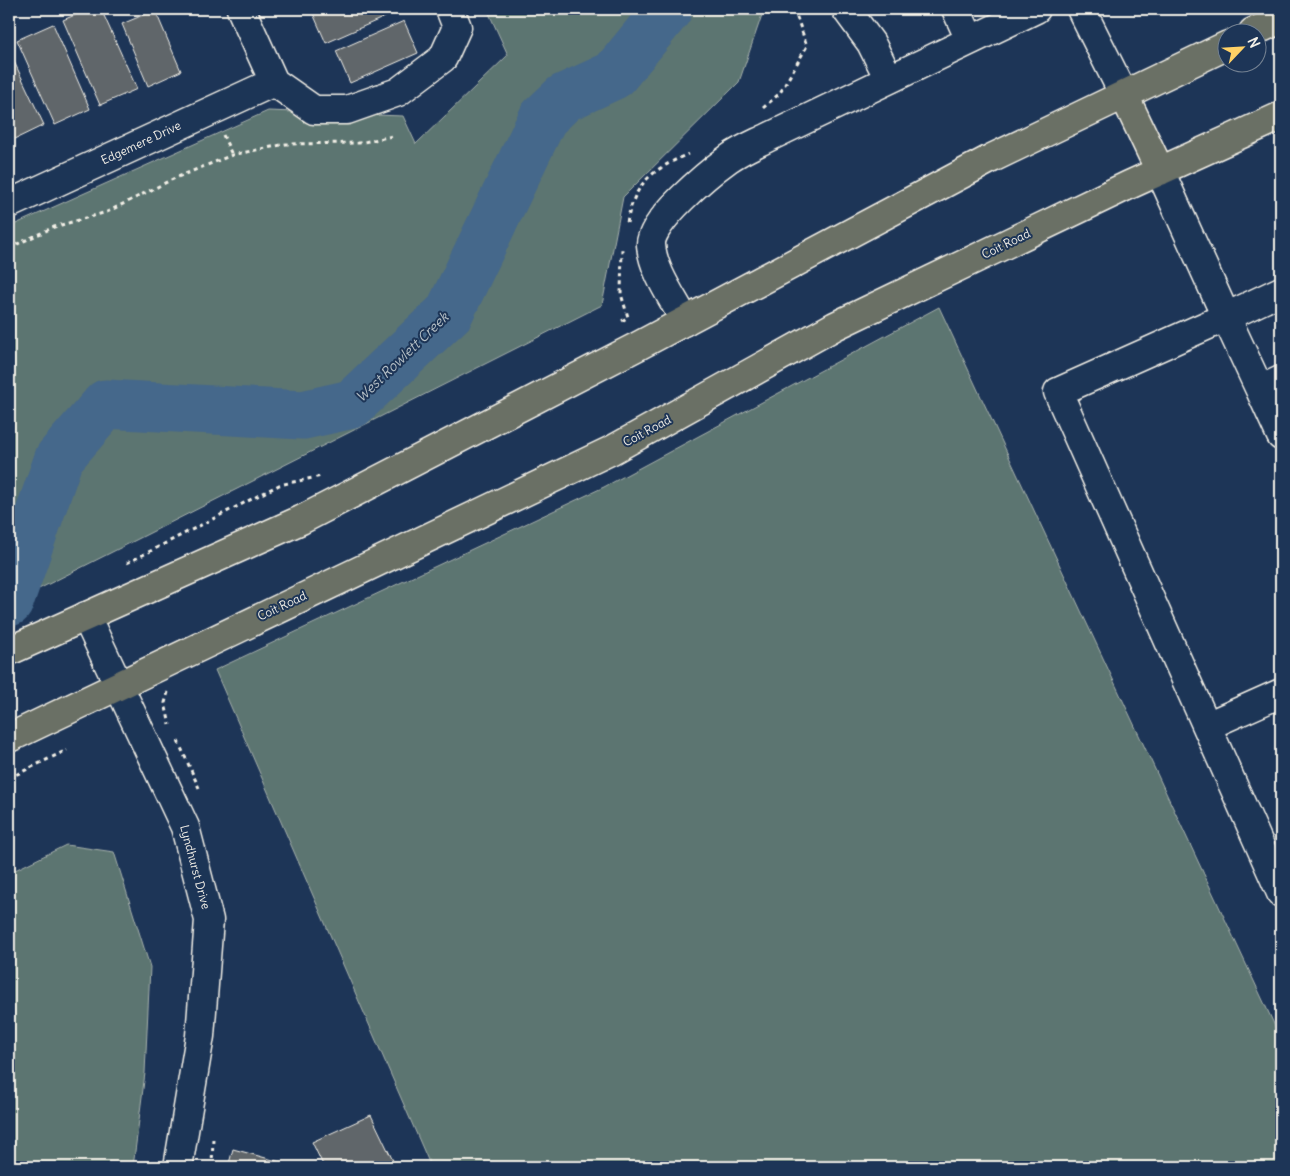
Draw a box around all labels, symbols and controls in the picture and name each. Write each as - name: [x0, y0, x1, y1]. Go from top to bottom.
- north arrow: [1218, 22, 1268, 72]
- text: N: [1244, 34, 1264, 51]
- street label: Edgemere Drive: [98, 118, 183, 168]
- street label: Coit Road: [979, 225, 1033, 262]
- water label: West Rowlett Creek: [352, 308, 453, 406]
- street label: Coit Road: [620, 412, 673, 449]
- street label: Coit Road: [255, 588, 309, 623]
- street label: Lyndhurst Drive: [177, 823, 214, 911]

